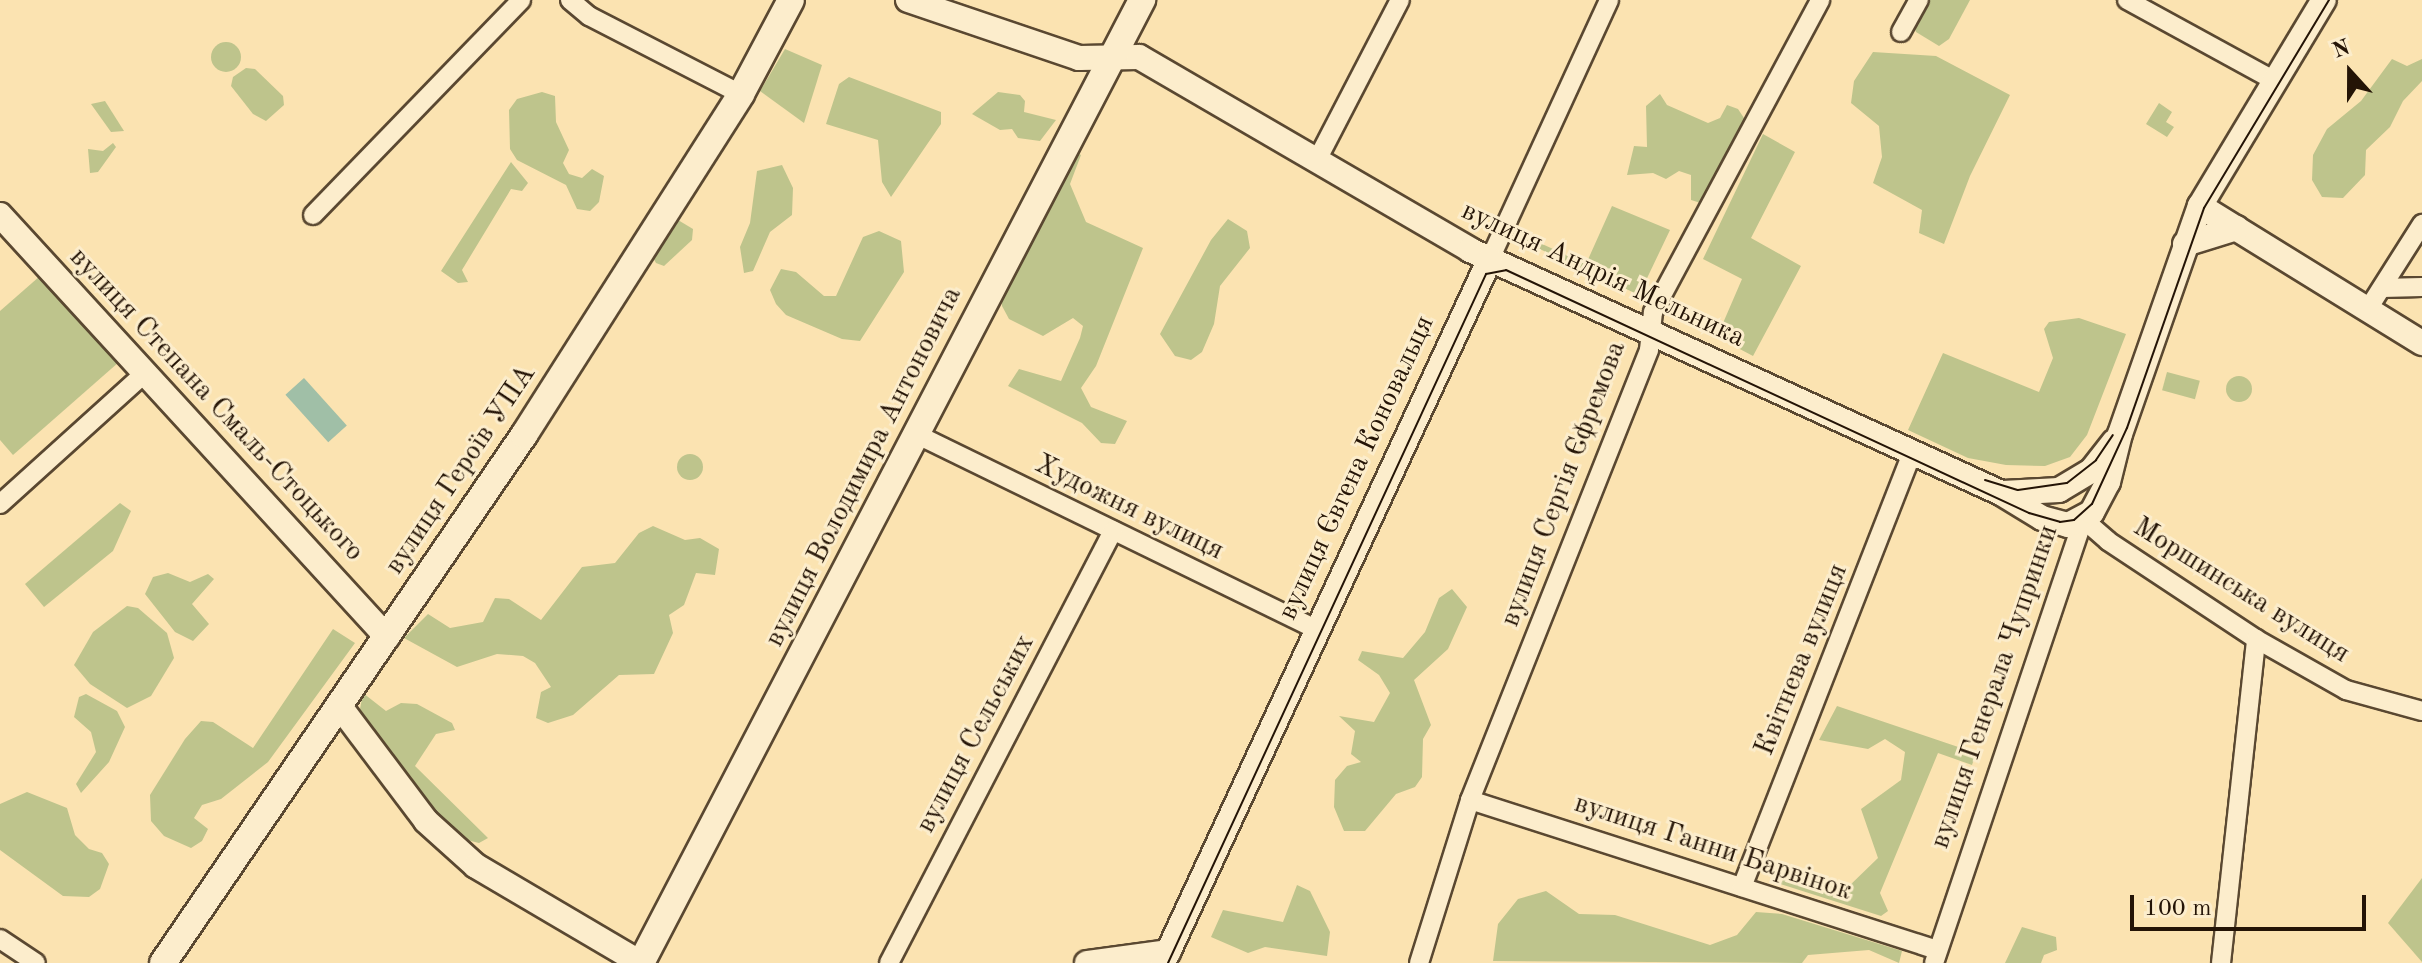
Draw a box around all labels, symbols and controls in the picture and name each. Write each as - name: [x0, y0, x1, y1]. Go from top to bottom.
- north arrow: [2310, 32, 2390, 112]
- text: N: [2330, 36, 2353, 63]
- street label: вулиця Андрія Мельника: [1456, 195, 1750, 355]
- street label: вулиця Степана Смаль-Стоцького: [62, 241, 370, 569]
- street label: вулиця Володимира Антоновича: [758, 281, 970, 653]
- street label: вулиця Євгена Коновальця: [1272, 310, 1442, 626]
- street label: вулиця Сергія Єфремова: [1494, 336, 1634, 632]
- street label: вулиця Героїв УПА: [378, 359, 544, 581]
- street label: Художня вулиця: [1029, 448, 1229, 568]
- street label: Моршинська вулиця: [2127, 511, 2355, 671]
- street label: вулиця Генерала Чупринки: [1924, 521, 2066, 853]
- street label: Квітнева вулиця: [1748, 559, 1856, 761]
- street label: вулиця Сельських: [910, 629, 1042, 839]
- street label: вулиця Ганни Барвінок: [1570, 787, 1856, 909]
- scale bar: [2134, 879, 2370, 929]
- text: 100 m: [2144, 897, 2212, 921]

